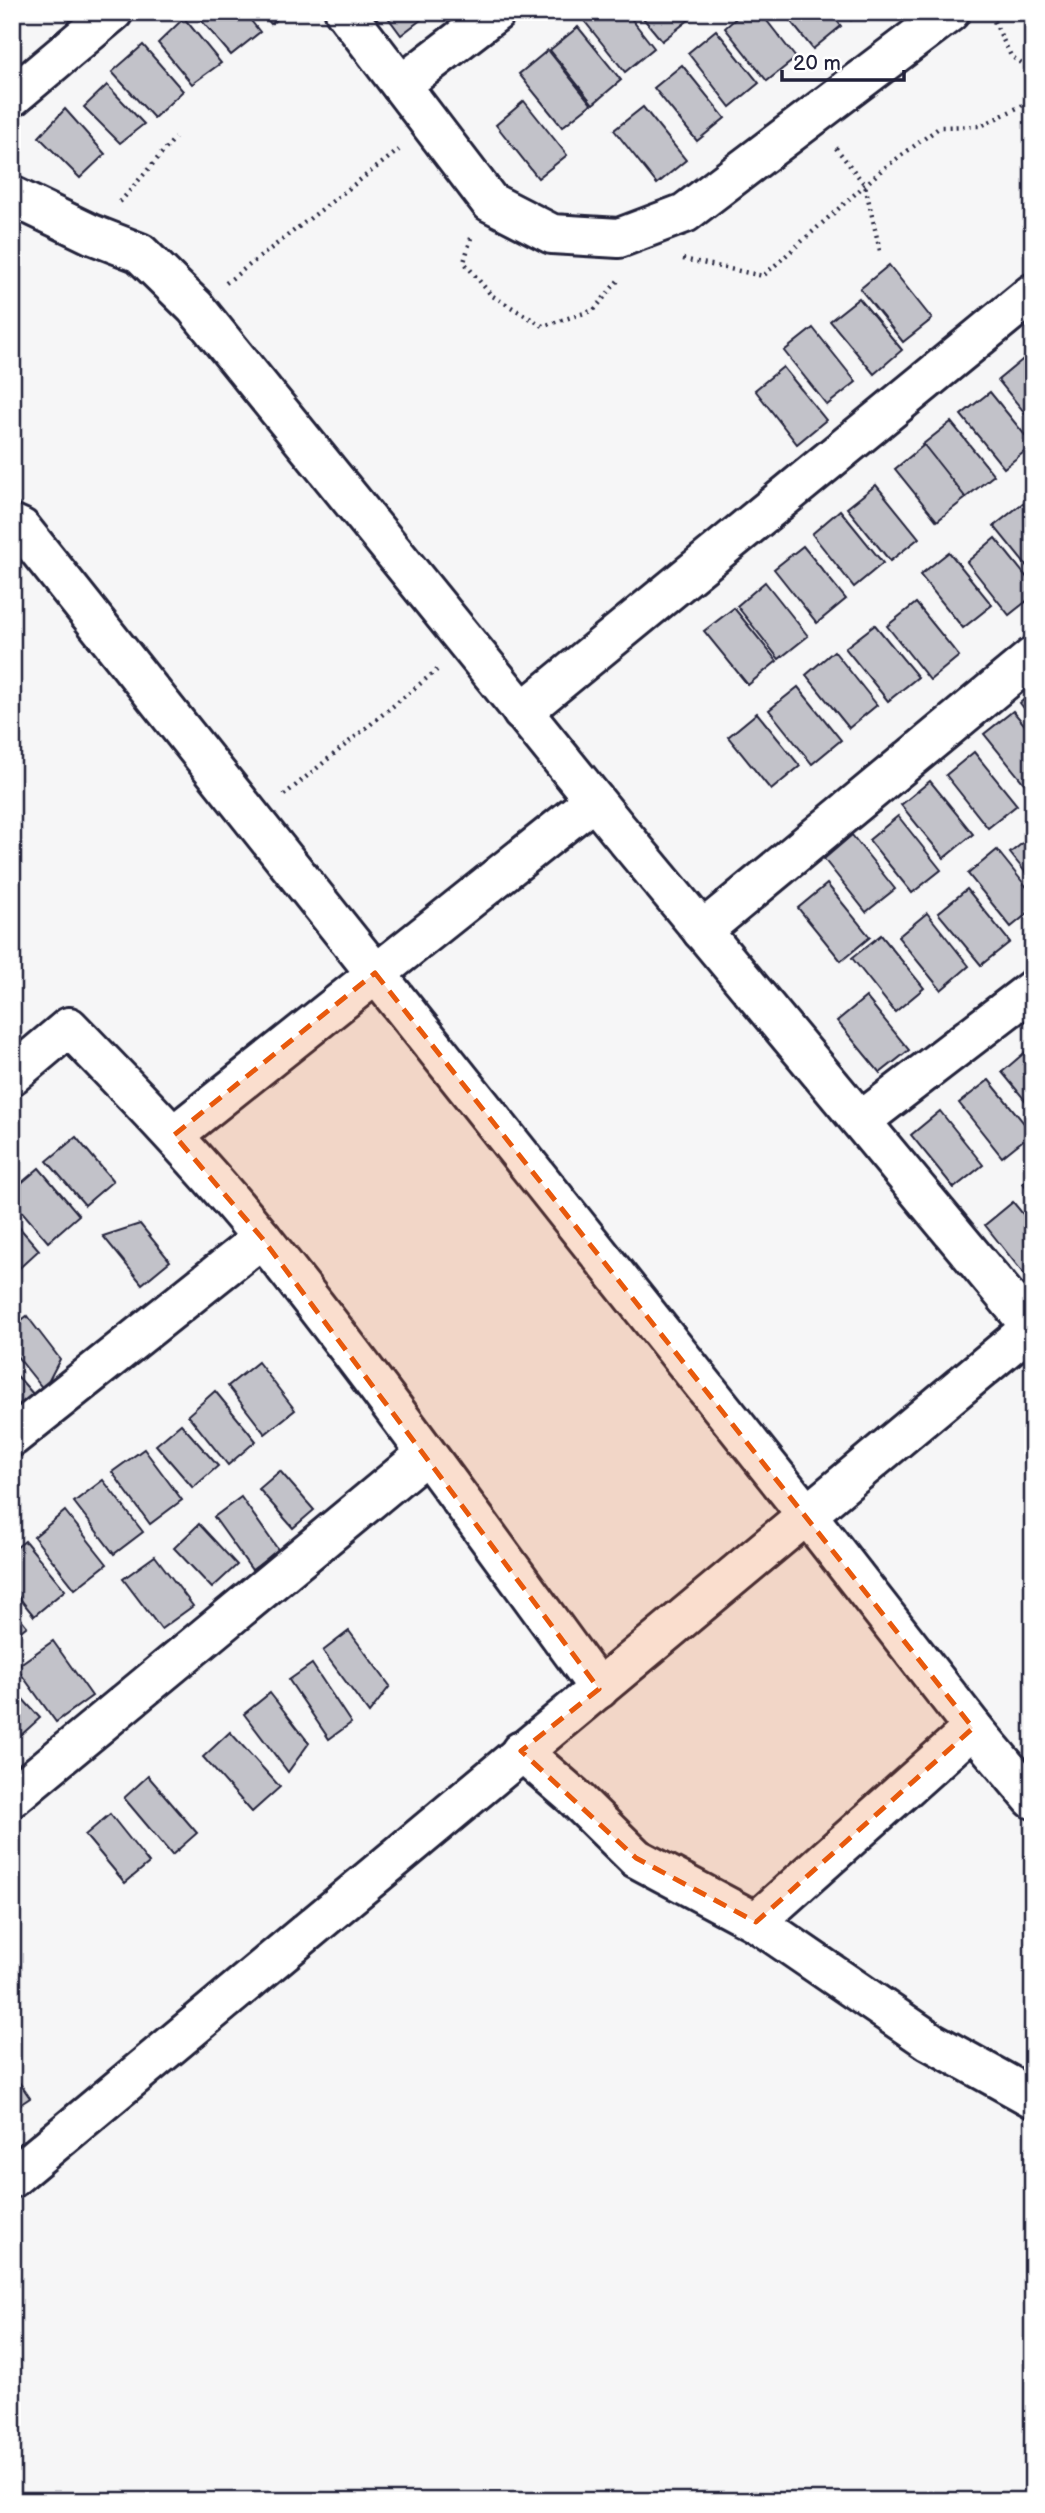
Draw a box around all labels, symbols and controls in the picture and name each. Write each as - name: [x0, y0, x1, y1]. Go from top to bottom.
- scale bar: [782, 38, 905, 82]
- text: 20 m: [793, 51, 841, 76]

